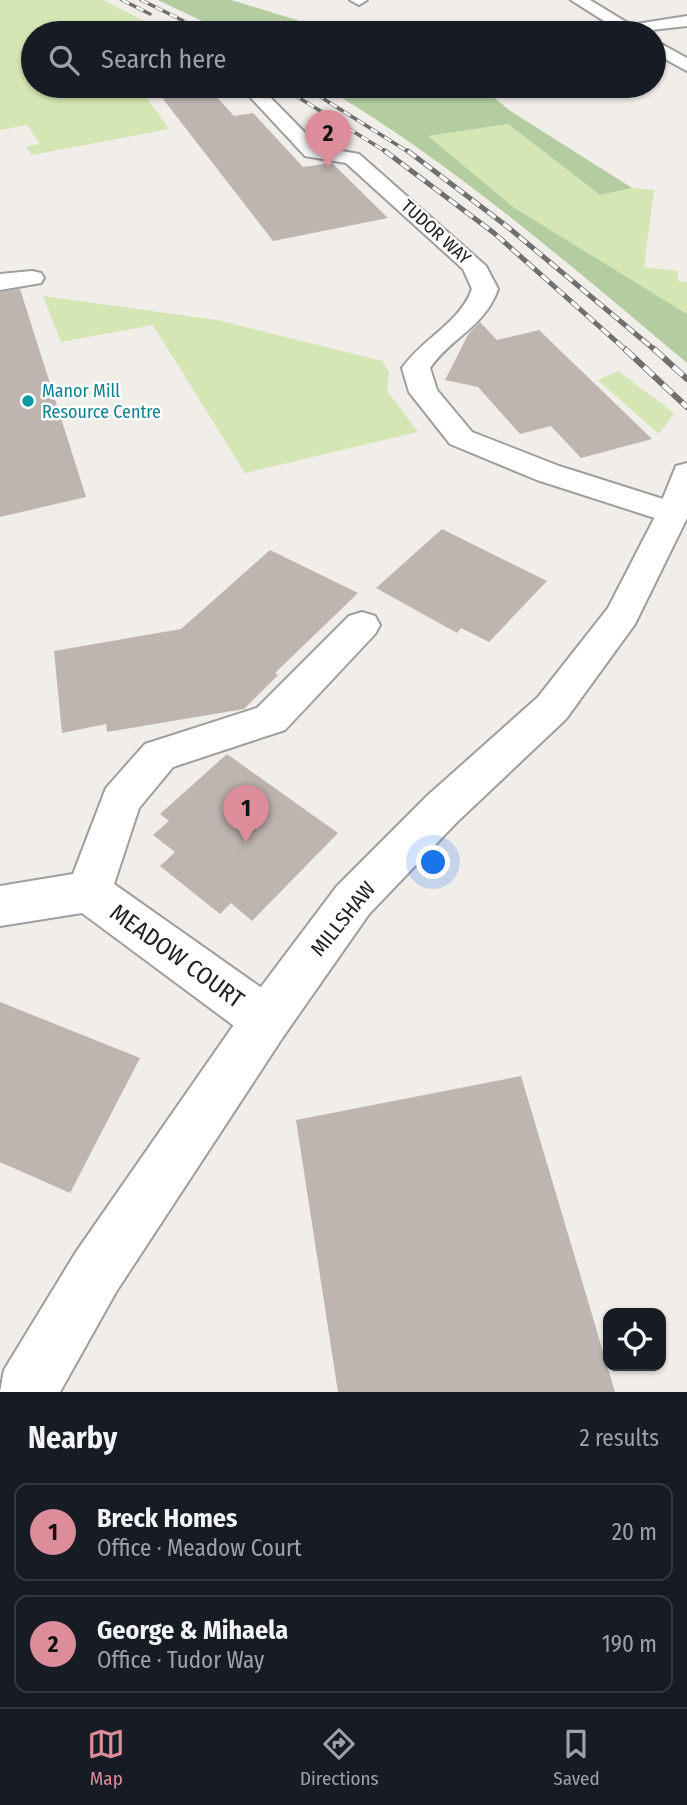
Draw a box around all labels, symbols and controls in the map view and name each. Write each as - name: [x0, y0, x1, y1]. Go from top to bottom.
- search box: [21, 21, 666, 98]
- icon: search: [45, 41, 83, 79]
- text: Search here: [101, 44, 226, 75]
- pin: 2: [305, 110, 351, 168]
- street label: TUDOR WAY: [397, 195, 475, 269]
- place label: Manor Mill Resource Centre: [42, 380, 161, 423]
- marker: Manor Mill Resource Centre: [20, 393, 36, 409]
- pin: 1: [223, 785, 269, 843]
- your location: [416, 845, 450, 879]
- street label: MILLSHAW: [305, 876, 381, 962]
- street label: MEADOW COURT: [105, 898, 249, 1014]
- map controls: [603, 1308, 666, 1371]
- button: locate: [603, 1308, 666, 1371]
- text: Nearby: [28, 1420, 117, 1456]
- text: 2 results: [579, 1424, 659, 1452]
- text: Breck Homes: [97, 1503, 237, 1534]
- text: 1: [48, 1518, 58, 1546]
- text: 20 m: [612, 1518, 657, 1546]
- text: Office · Meadow Court: [97, 1534, 302, 1562]
- text: George & Mihaela: [97, 1615, 288, 1646]
- text: 2: [48, 1630, 58, 1658]
- text: 190 m: [602, 1630, 657, 1658]
- text: Office · Tudor Way: [97, 1646, 264, 1674]
- tab: Map: [87, 1725, 125, 1790]
- tab: Directions: [300, 1725, 379, 1790]
- tab: Saved: [553, 1725, 600, 1790]

